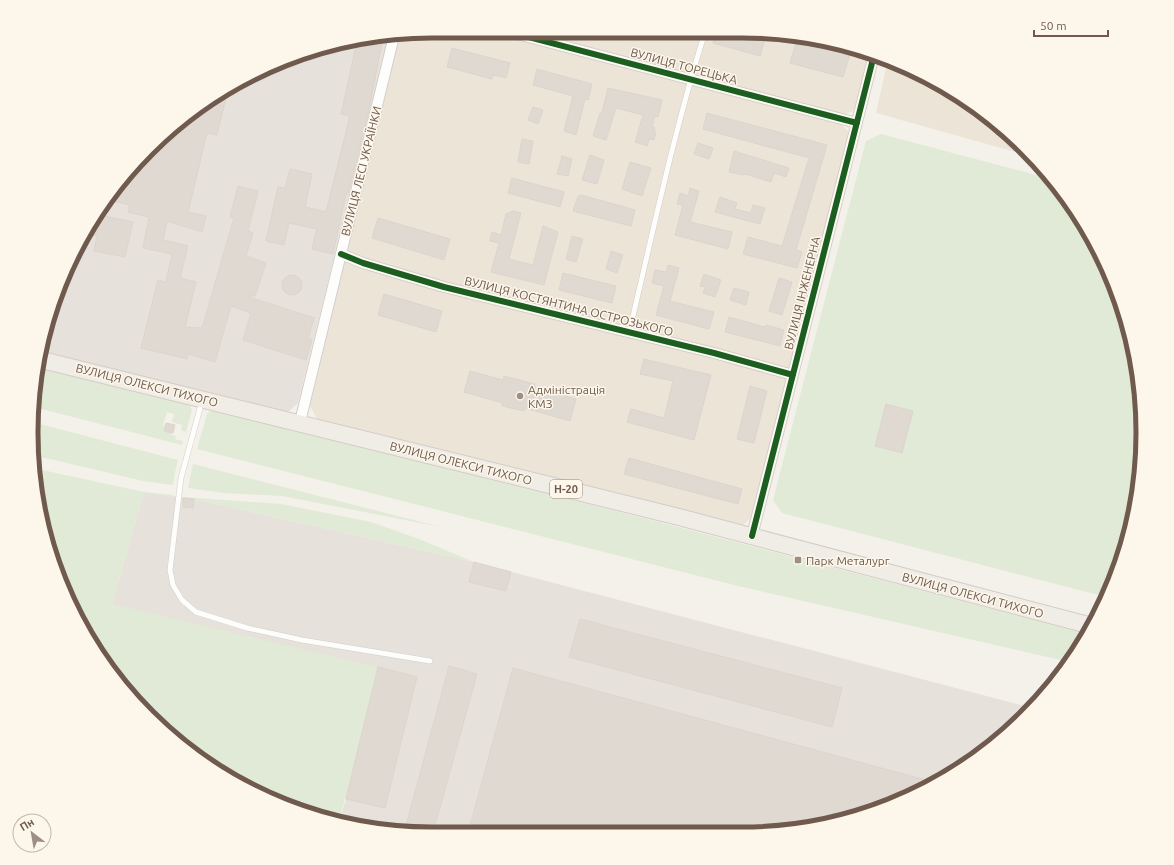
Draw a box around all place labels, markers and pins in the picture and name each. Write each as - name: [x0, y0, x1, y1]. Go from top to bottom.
- place label: Адміністрація КМЗ: [528, 383, 605, 410]
- marker: Адміністрація КМЗ: [515, 391, 525, 401]
- place label: Парк Металург: [806, 554, 890, 567]
- marker: Парк Металург: [793, 555, 803, 565]

